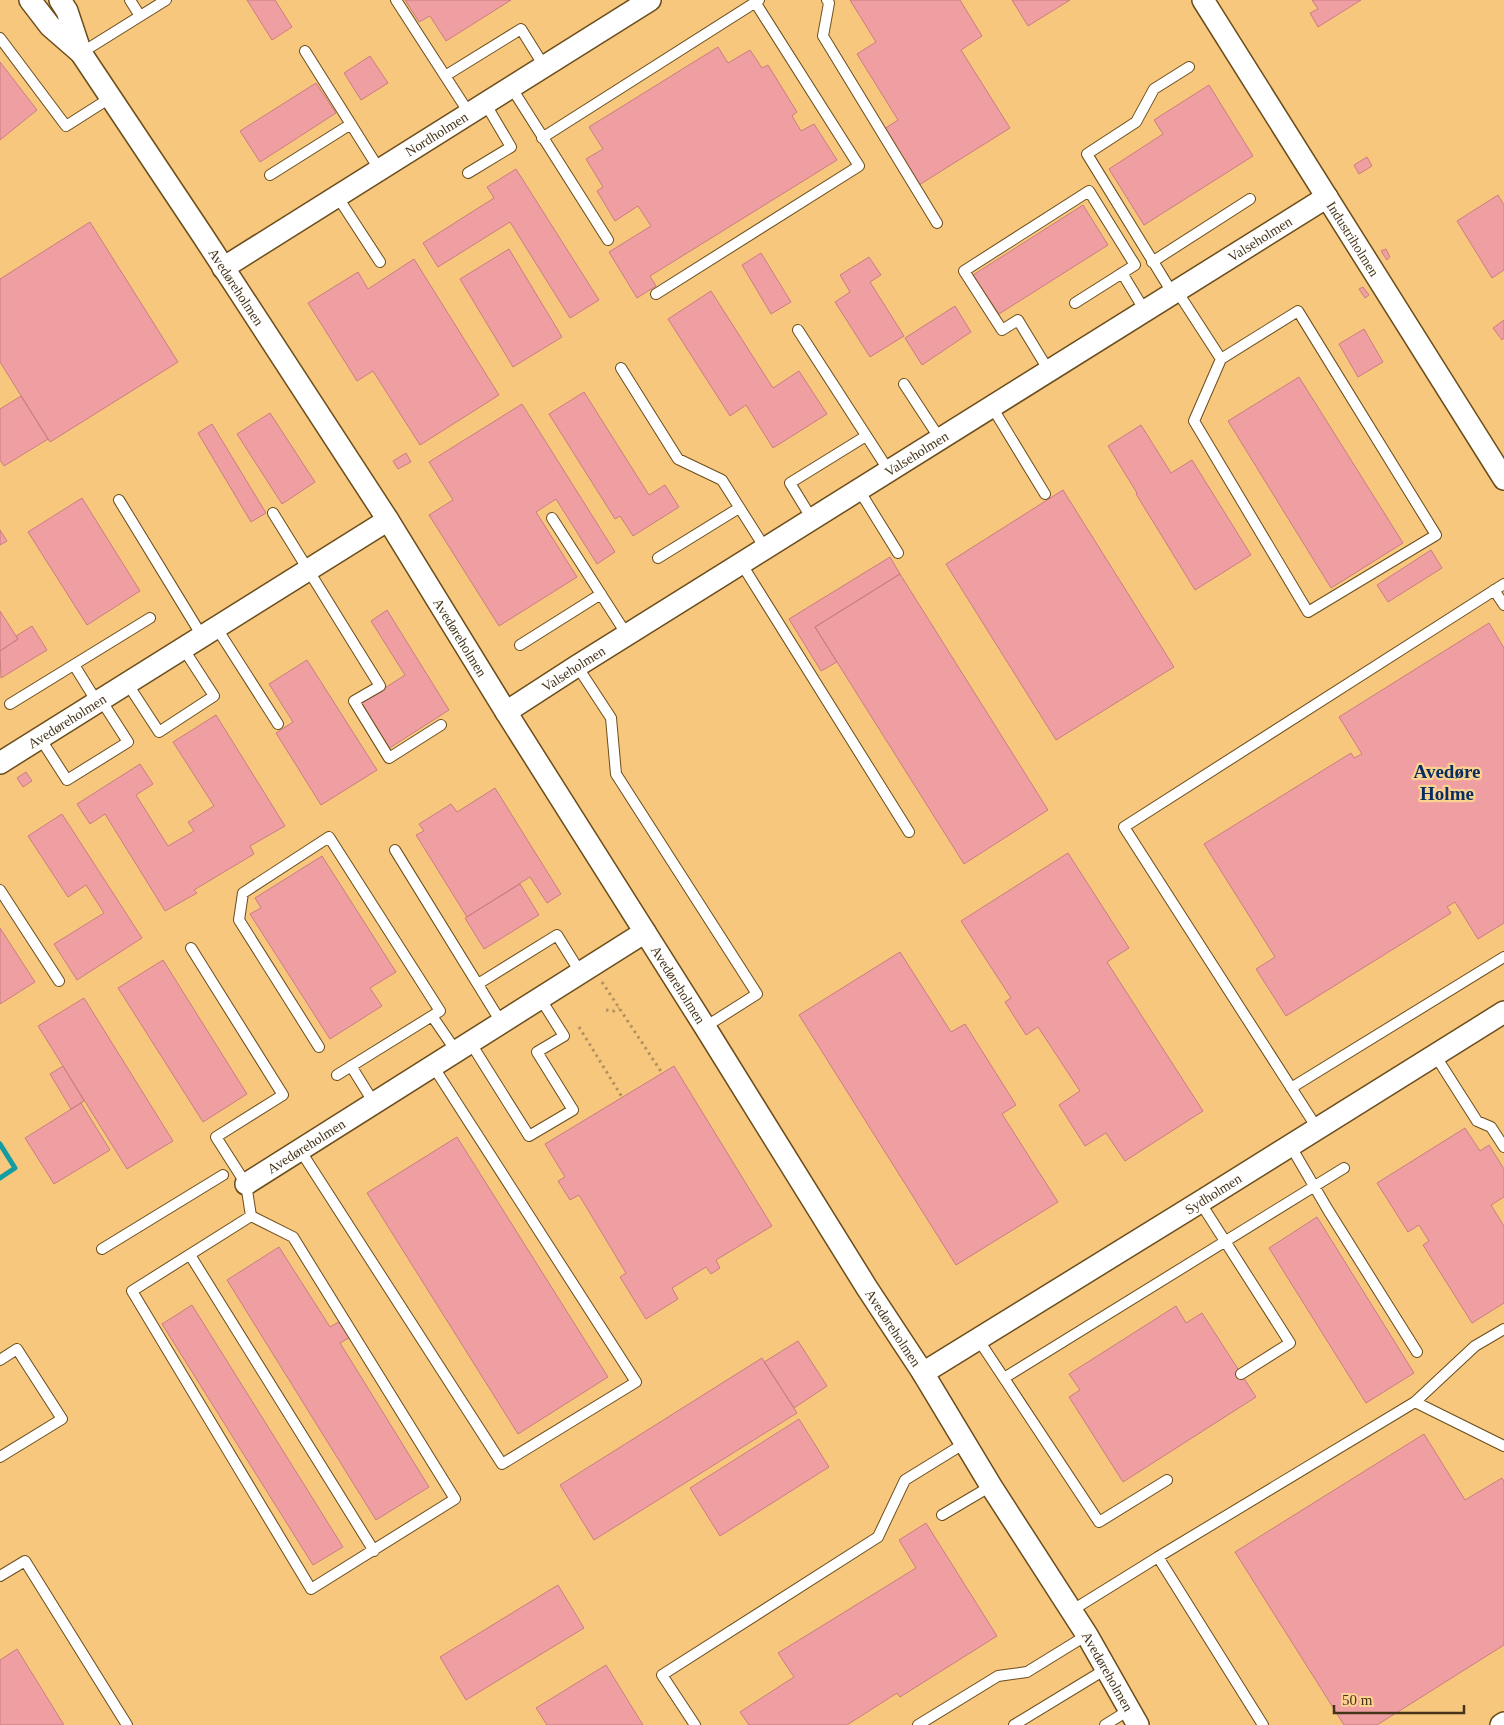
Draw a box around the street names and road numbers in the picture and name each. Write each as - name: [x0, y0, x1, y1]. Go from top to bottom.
- street label: Nordholmen: [403, 109, 471, 160]
- street label: Industriholmen: [1324, 199, 1382, 279]
- street label: Valseholmen: [1225, 214, 1295, 265]
- street label: Avedøreholmen: [205, 246, 266, 329]
- street label: Valseholmen: [882, 429, 951, 480]
- street label: Avedøreholmen: [430, 596, 489, 680]
- street label: Valseholmen: [539, 643, 608, 695]
- street label: Avedøreholmen: [25, 691, 109, 752]
- street label: Avedøreholmen: [648, 943, 708, 1027]
- street label: Avedøreholmen: [265, 1116, 348, 1177]
- street label: Sydholmen: [1182, 1171, 1244, 1217]
- street label: Avedøreholmen: [862, 1287, 924, 1369]
- street label: Avedøreholmen: [1079, 1629, 1136, 1714]

